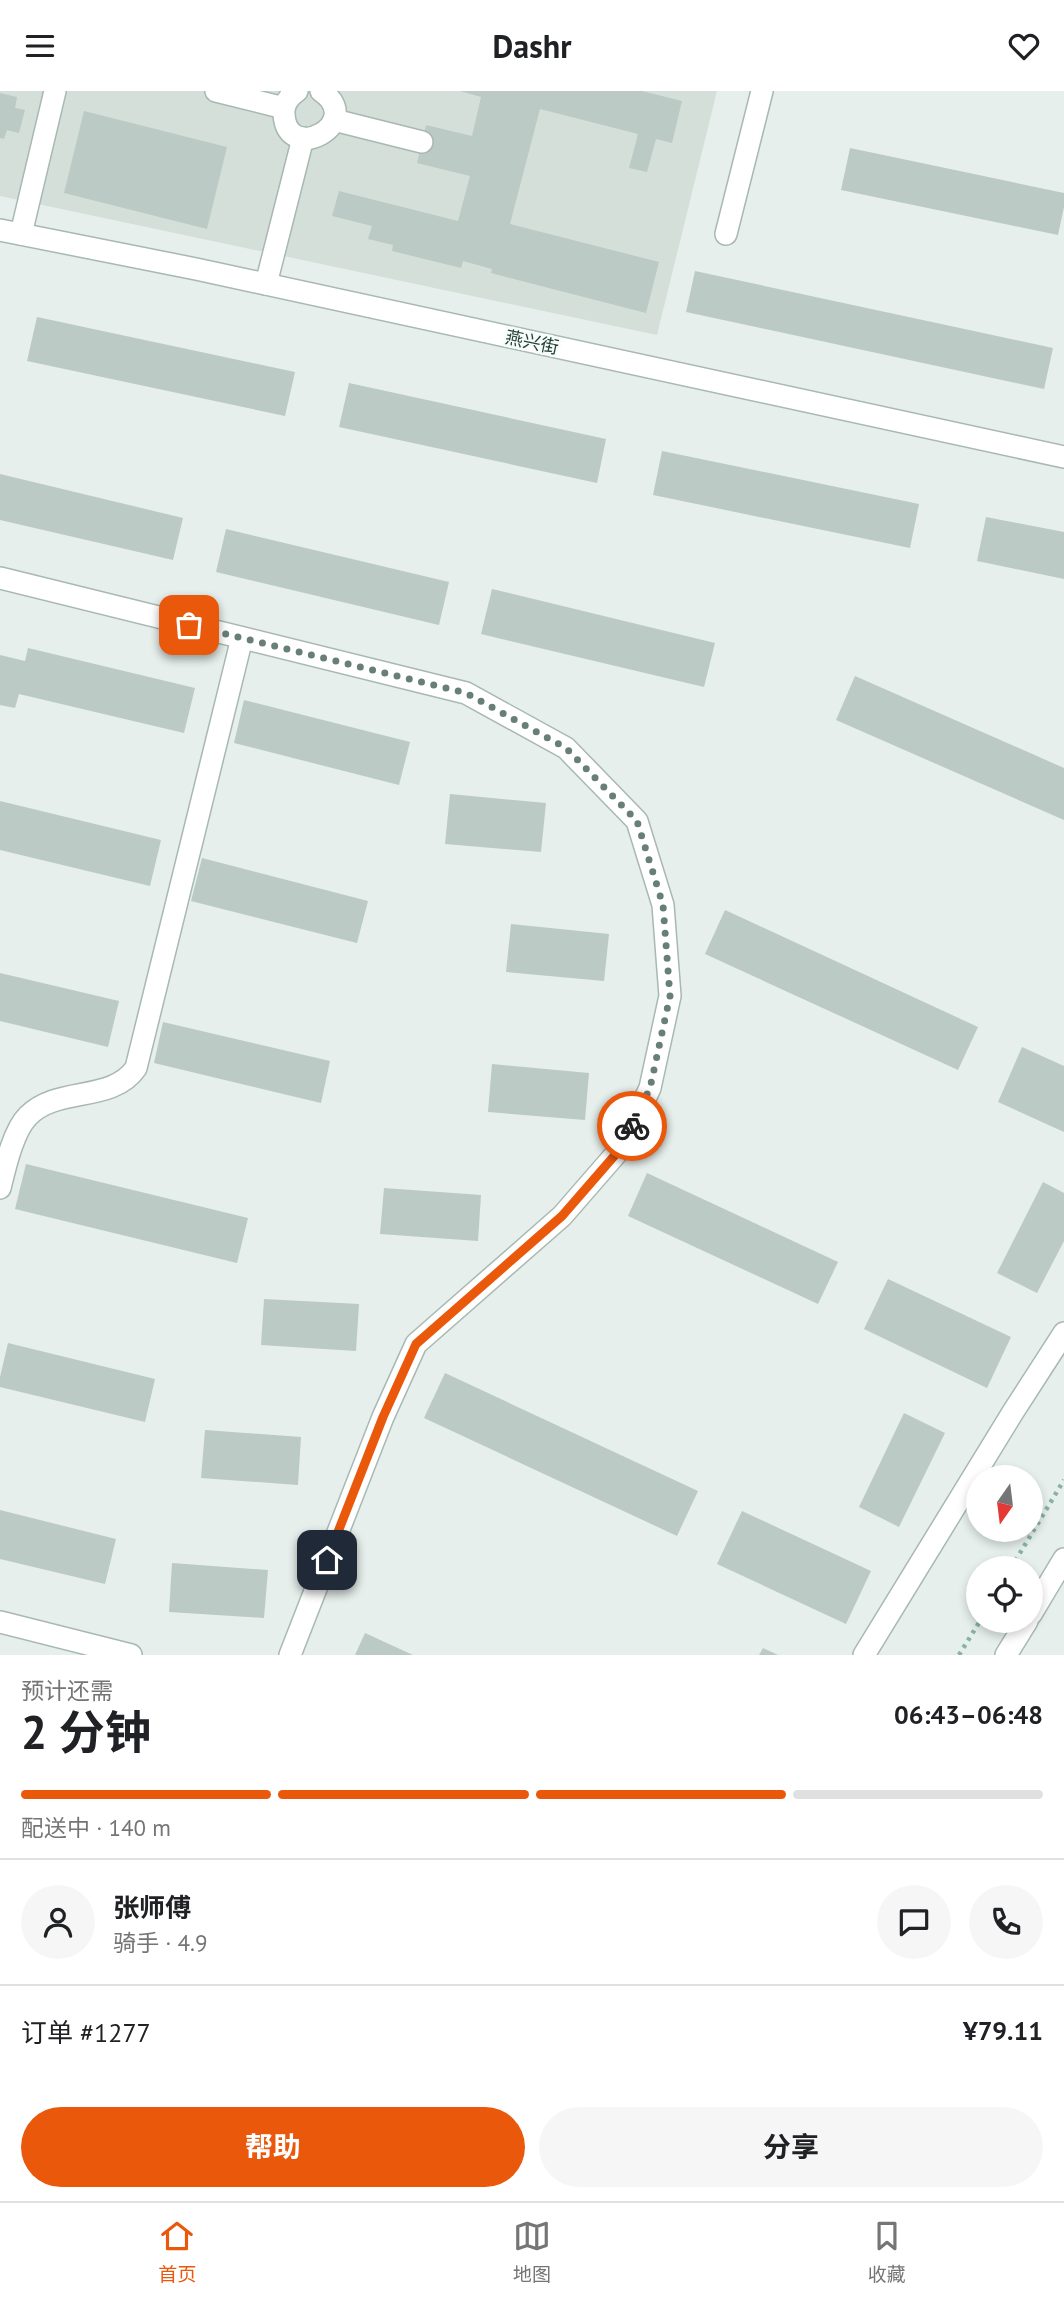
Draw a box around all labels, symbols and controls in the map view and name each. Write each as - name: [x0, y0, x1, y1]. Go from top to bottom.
- text: Dashr: [493, 25, 571, 67]
- icon: menu: [21, 27, 59, 65]
- icon: heart: [1005, 27, 1043, 65]
- street label: 燕兴街: [503, 325, 561, 359]
- pin: [159, 595, 219, 655]
- icon: bag: [170, 606, 208, 644]
- courier: [597, 1091, 667, 1161]
- icon: bike: [613, 1107, 651, 1145]
- north arrow: [966, 1465, 1043, 1542]
- map controls: [966, 1465, 1043, 1633]
- pin: [297, 1530, 357, 1590]
- icon: home: [308, 1541, 346, 1579]
- button: locate: [966, 1556, 1043, 1633]
- text: 预计还需: [21, 1676, 113, 1705]
- text: 06:43–06:48: [894, 1698, 1043, 1731]
- text: 2 分钟: [21, 1702, 151, 1762]
- text: 配送中 · 140 m: [21, 1813, 171, 1842]
- button: person: [21, 1885, 95, 1959]
- button: chat: [877, 1885, 951, 1959]
- button: phone: [969, 1885, 1043, 1959]
- text: 张师傅: [113, 1891, 191, 1924]
- text: 骑手 · 4.9: [113, 1928, 207, 1957]
- text: ¥79.11: [963, 2014, 1043, 2047]
- text: 订单 #1277: [21, 2016, 151, 2049]
- button: 帮助: [21, 2107, 525, 2187]
- button: 分享: [539, 2107, 1043, 2187]
- tab: 首页: [158, 2217, 196, 2286]
- tab: 地图: [513, 2217, 551, 2286]
- tab: 收藏: [868, 2217, 906, 2286]

